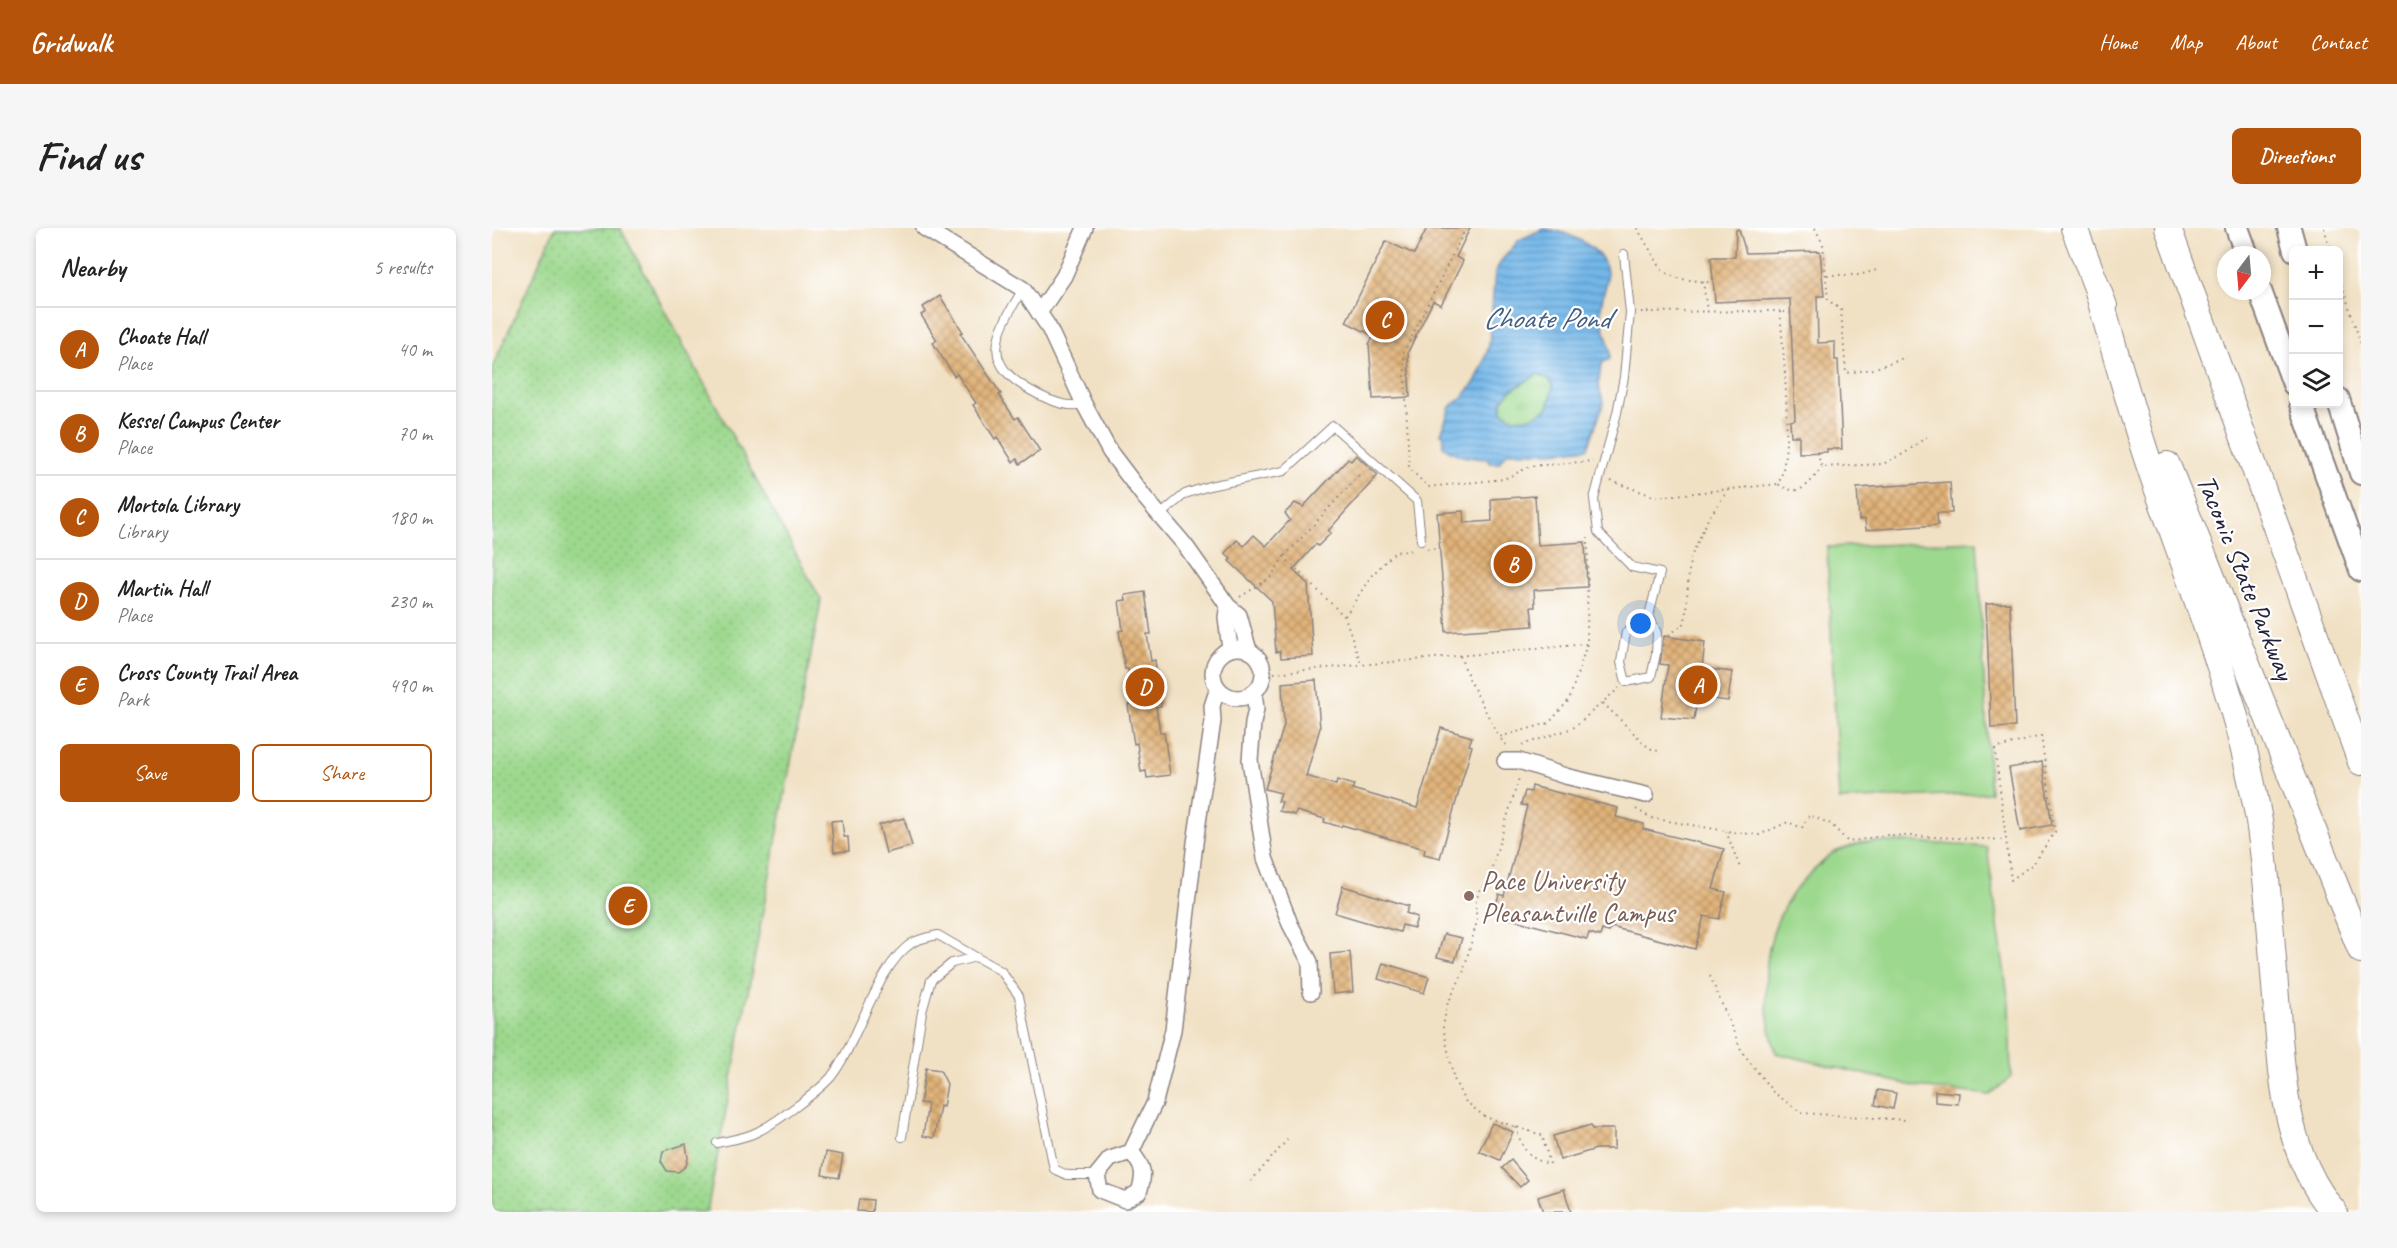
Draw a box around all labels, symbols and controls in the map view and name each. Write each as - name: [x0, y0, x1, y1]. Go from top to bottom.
- text: Gridwalk: [30, 25, 112, 60]
- text: Home: [2099, 29, 2137, 55]
- text: Map: [2170, 29, 2202, 55]
- text: About: [2235, 29, 2277, 55]
- text: Contact: [2310, 29, 2367, 55]
- button: Directions: [2232, 128, 2361, 184]
- text: Find us: [36, 130, 141, 183]
- north arrow: [2217, 246, 2271, 300]
- map controls: [2289, 246, 2343, 408]
- button: +: [2289, 246, 2343, 300]
- text: Nearby: [60, 251, 125, 284]
- text: 5 results: [373, 255, 432, 280]
- pin: C: [1366, 298, 1404, 343]
- water label: Choate Pond: [1483, 299, 1618, 337]
- button: −: [2289, 300, 2343, 354]
- text: Choate Hall: [117, 323, 205, 351]
- text: A: [74, 337, 85, 362]
- text: 40 m: [398, 337, 432, 362]
- text: Place: [117, 351, 152, 376]
- button: layers: [2289, 354, 2343, 408]
- text: Kessel Campus Center: [117, 407, 279, 435]
- text: B: [74, 421, 85, 446]
- text: 70 m: [398, 421, 432, 446]
- text: Place: [117, 435, 152, 460]
- street label: Taconic State Parkway: [2189, 469, 2304, 687]
- text: Mortola Library: [117, 491, 239, 519]
- text: C: [75, 505, 84, 530]
- text: 180 m: [389, 505, 432, 530]
- text: Library: [117, 519, 167, 544]
- pin: B: [1494, 542, 1532, 586]
- text: Martin Hall: [117, 575, 207, 603]
- text: D: [74, 589, 85, 614]
- text: 230 m: [389, 589, 432, 614]
- text: Place: [117, 603, 152, 628]
- your location: [1626, 609, 1655, 638]
- text: Cross County Trail Area: [117, 659, 297, 687]
- pin: A: [1678, 662, 1718, 708]
- pin: D: [1126, 664, 1164, 710]
- text: E: [74, 673, 85, 698]
- text: 490 m: [389, 673, 432, 698]
- text: Park: [117, 687, 149, 712]
- button: Save: [60, 744, 240, 802]
- button: Share: [252, 744, 432, 802]
- place label: Pace University Pleasantville Campus: [1481, 863, 1677, 930]
- pin: E: [608, 884, 648, 928]
- marker: Pace University Pleasantville Campus: [1462, 889, 1476, 903]

